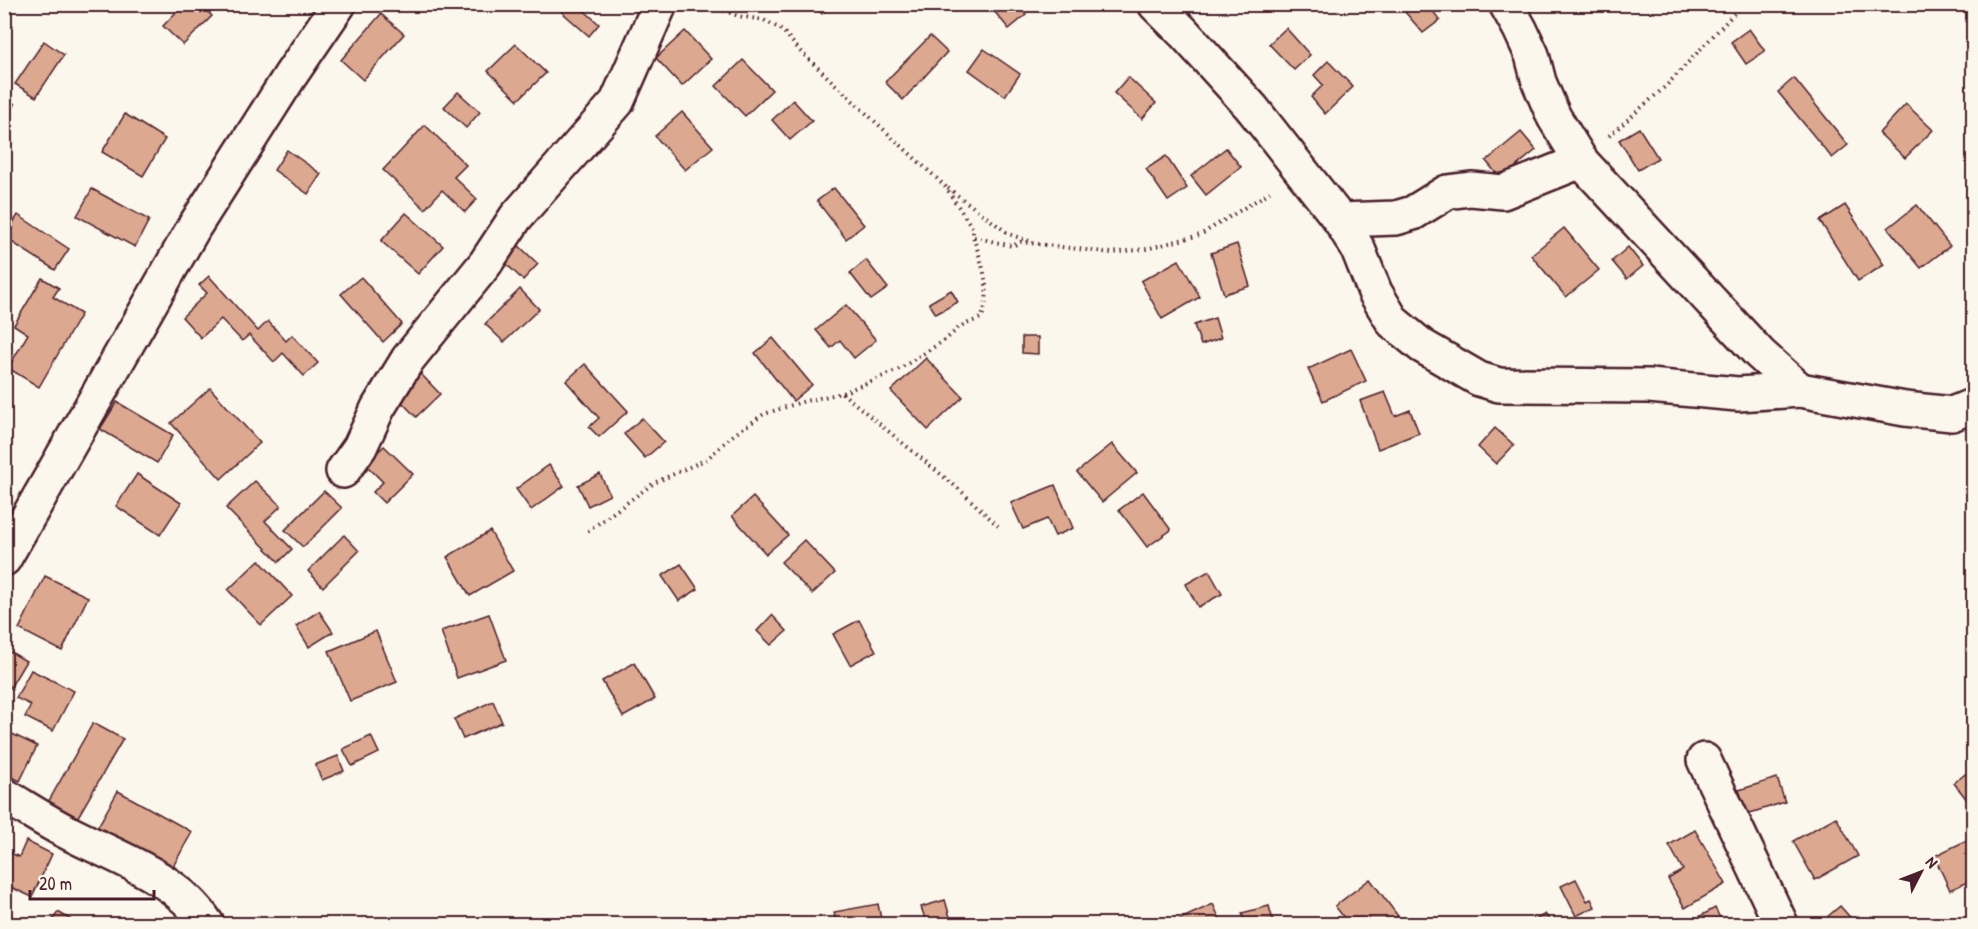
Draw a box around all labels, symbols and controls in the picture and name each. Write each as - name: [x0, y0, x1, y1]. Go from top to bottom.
- north arrow: [1891, 842, 1951, 902]
- text: N: [1921, 851, 1943, 873]
- scale bar: [30, 863, 154, 901]
- text: 20 m: [39, 871, 72, 896]

